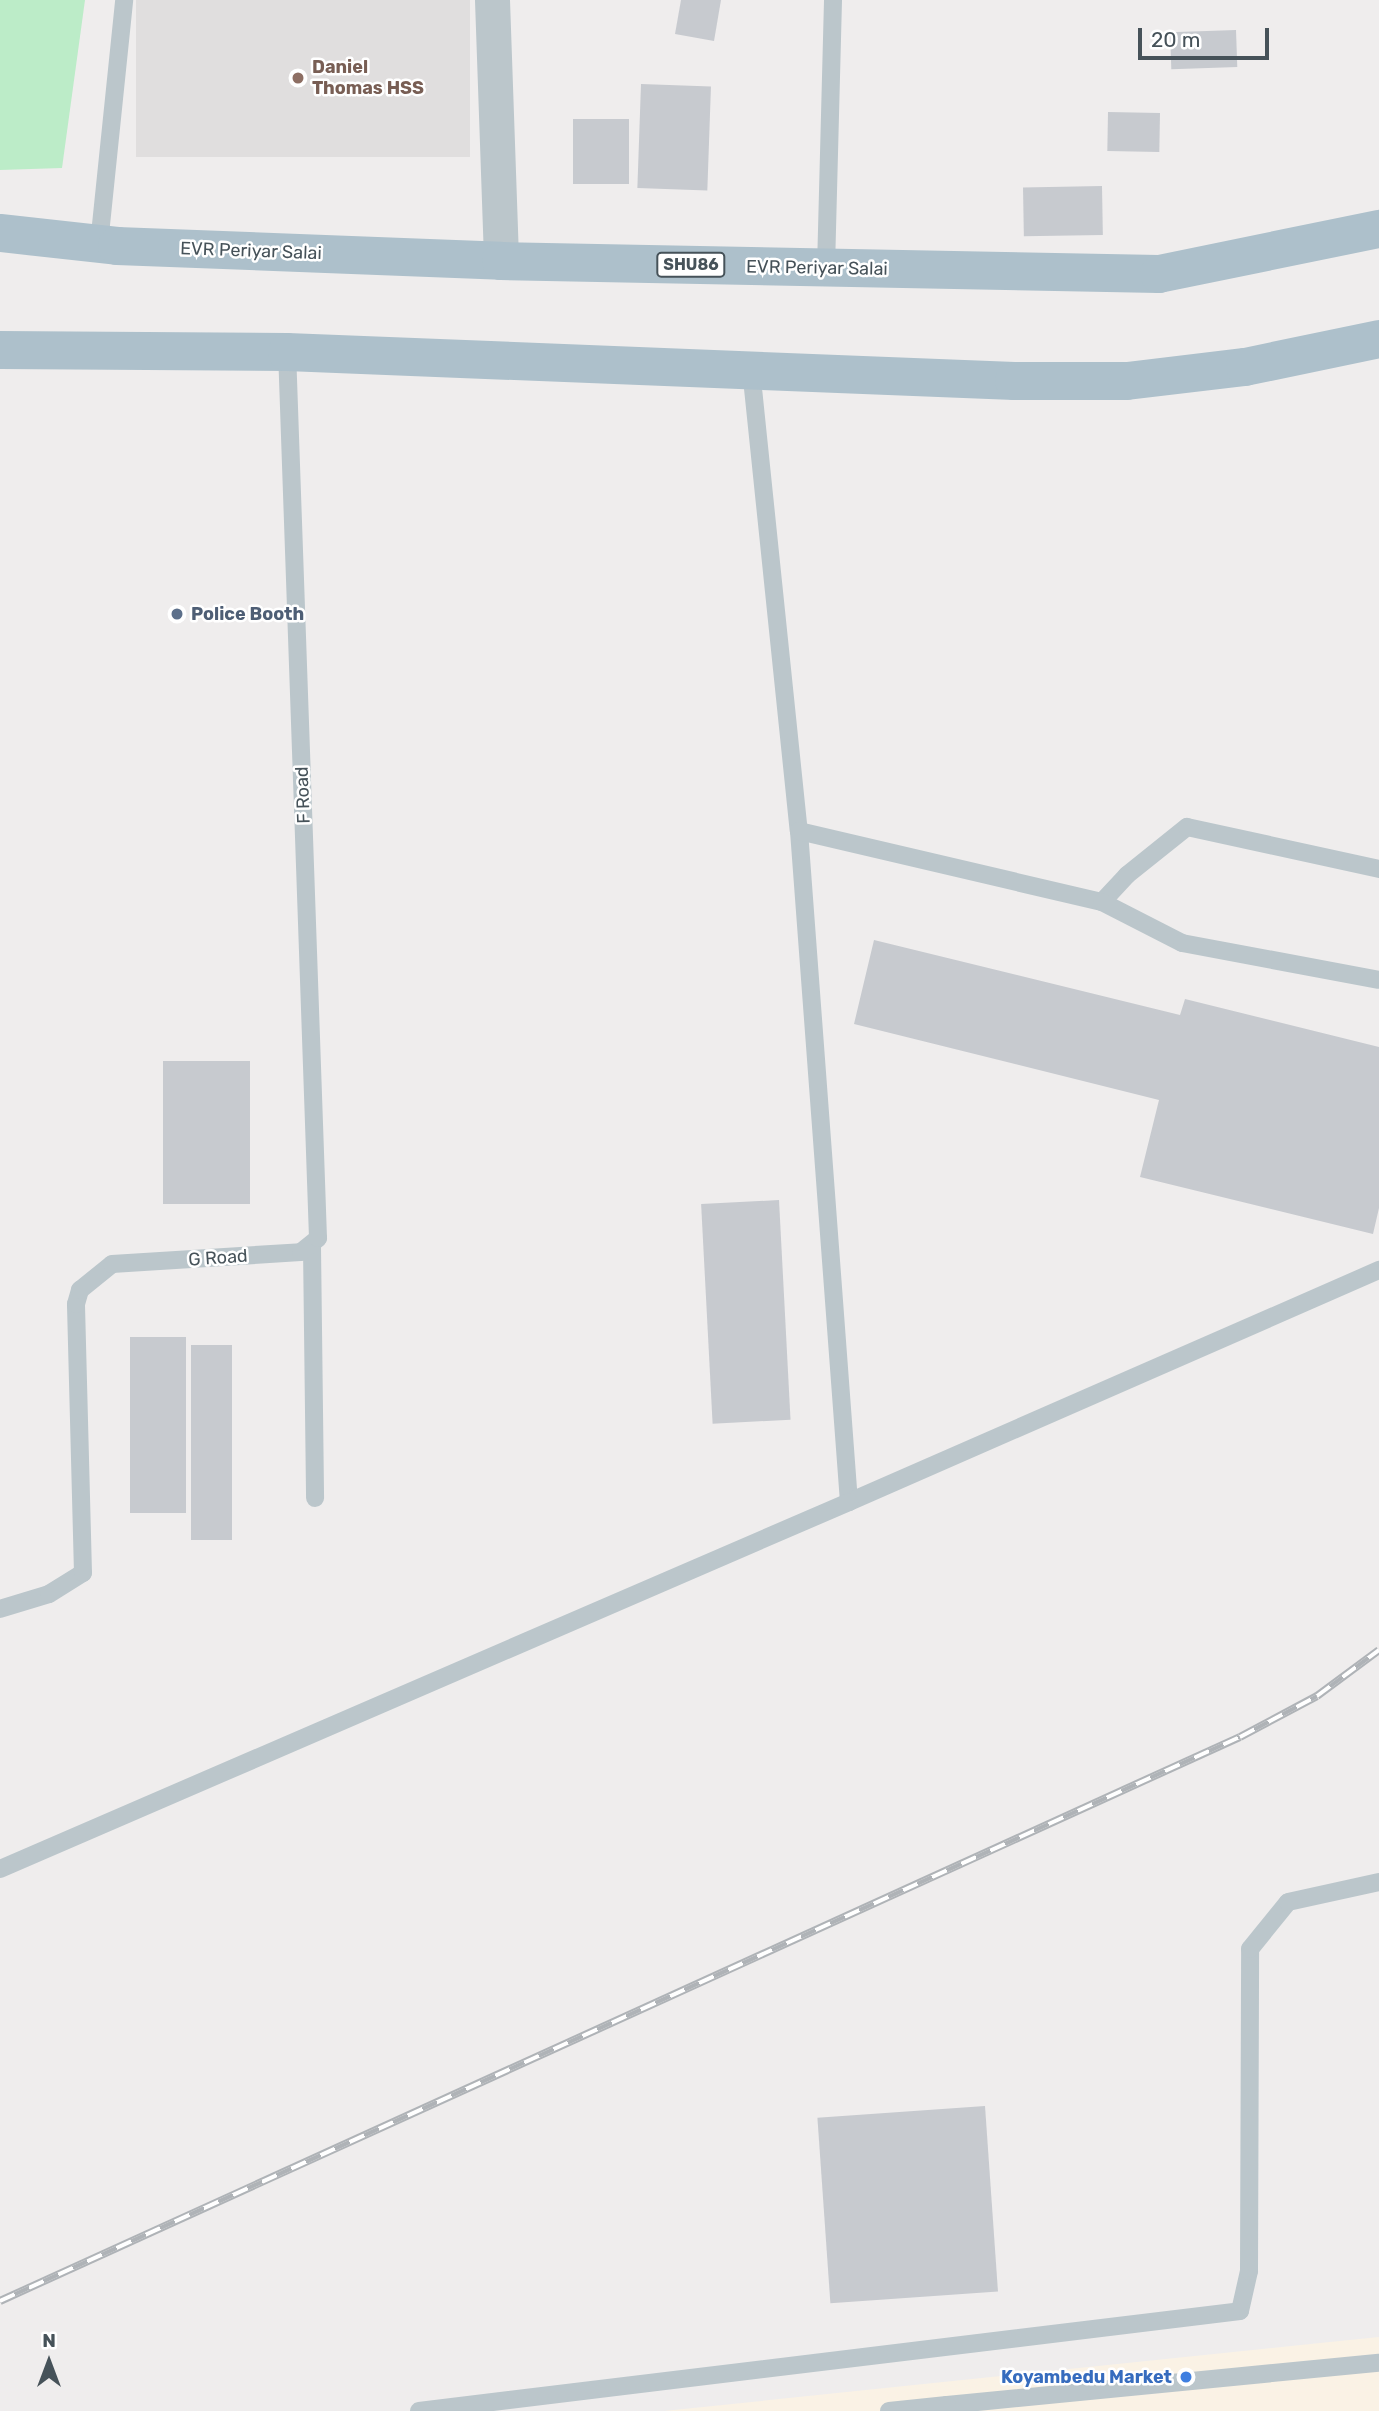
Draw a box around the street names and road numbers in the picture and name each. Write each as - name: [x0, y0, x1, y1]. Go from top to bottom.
- street label: EVR Periyar Salai: [180, 238, 322, 264]
- road number: SHU86: [656, 252, 726, 278]
- street label: EVR Periyar Salai: [746, 256, 888, 280]
- street label: F Road: [291, 766, 315, 824]
- street label: G Road: [188, 1245, 248, 1271]

